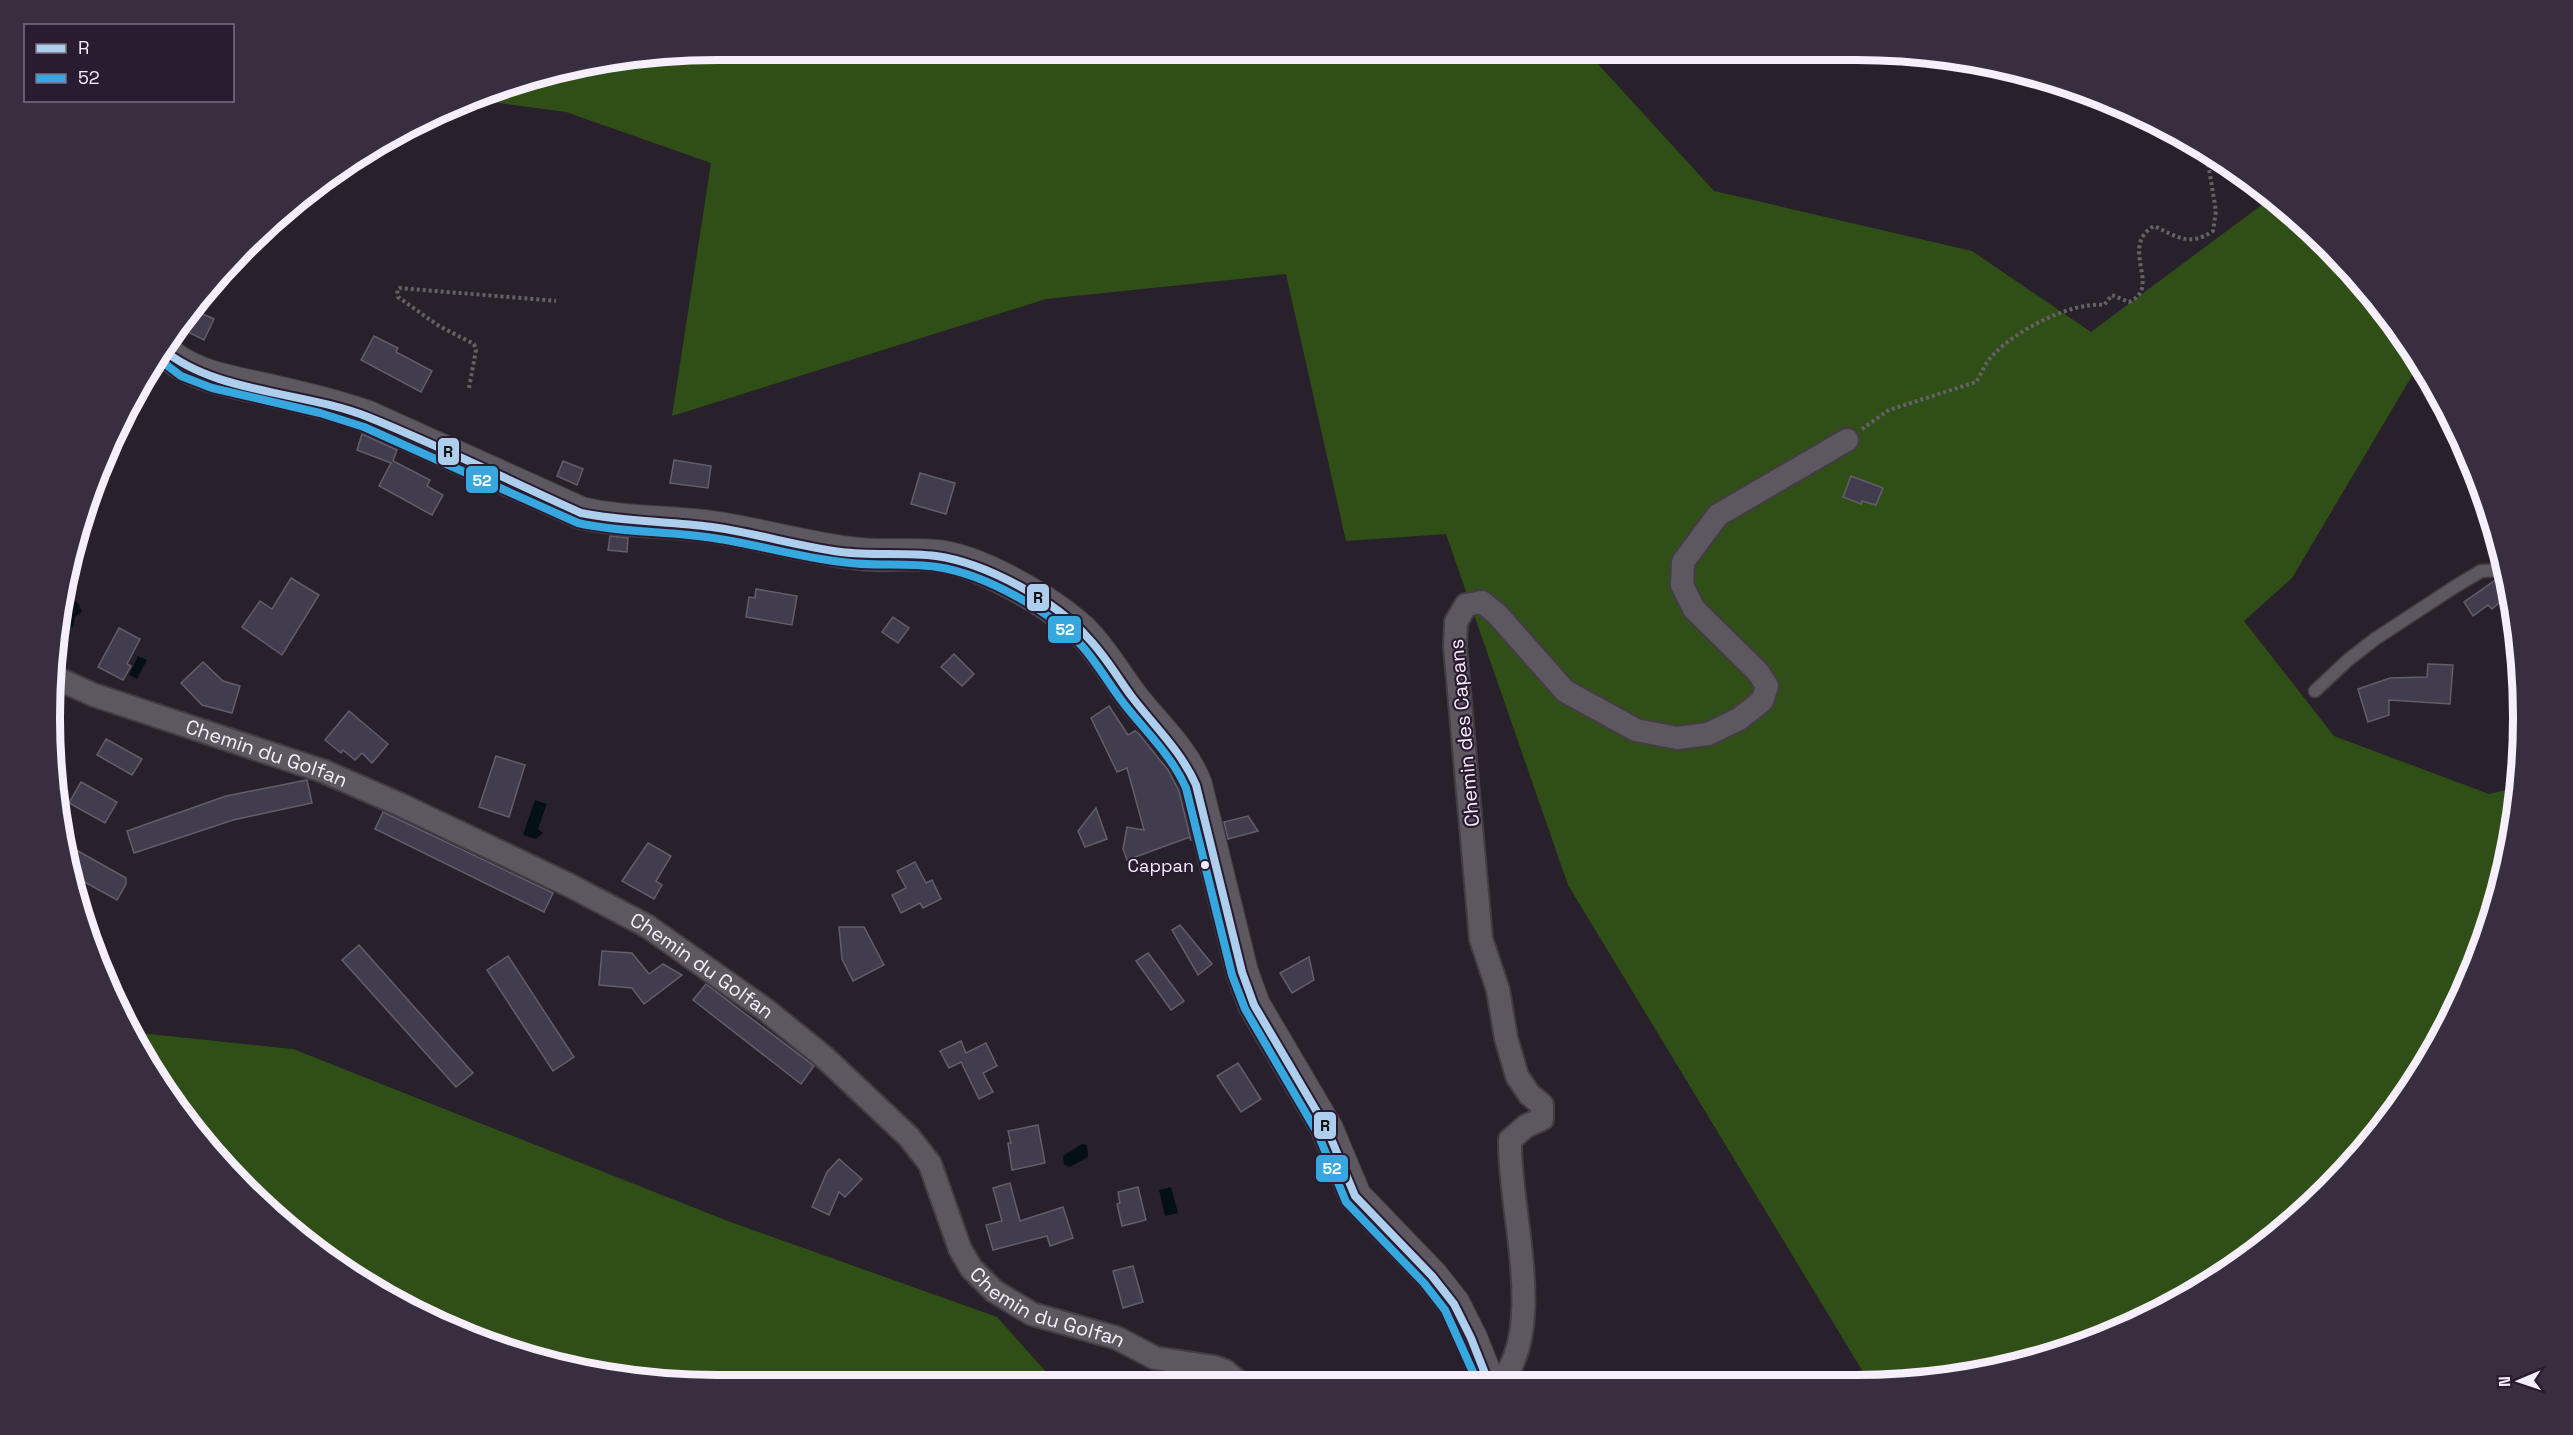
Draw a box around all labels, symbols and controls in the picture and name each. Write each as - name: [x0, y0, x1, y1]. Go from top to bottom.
- legend: [24, 24, 234, 102]
- text: R: [78, 36, 89, 59]
- text: 52: [78, 66, 100, 89]
- line badge: R: [437, 437, 460, 466]
- text: R: [443, 441, 453, 462]
- line badge: 52: [465, 465, 499, 494]
- text: 52: [473, 470, 491, 491]
- line badge: R: [1026, 583, 1050, 612]
- text: R: [1033, 587, 1043, 608]
- line badge: 52: [1047, 615, 1082, 644]
- text: 52: [1056, 619, 1074, 640]
- street label: Chemin des Capans: [1443, 638, 1485, 828]
- street label: Chemin du Golfan: [182, 713, 352, 793]
- place label: Cappan: [1128, 854, 1194, 877]
- marker: Cappan: [1199, 859, 1211, 871]
- street label: Chemin du Golfan: [626, 906, 779, 1024]
- line badge: R: [1313, 1111, 1337, 1140]
- text: R: [1320, 1115, 1330, 1136]
- line badge: 52: [1315, 1154, 1349, 1183]
- text: 52: [1323, 1158, 1341, 1179]
- street label: Chemin du Golfan: [964, 1261, 1130, 1353]
- north arrow: [2489, 1351, 2549, 1411]
- text: N: [2494, 1376, 2515, 1387]

